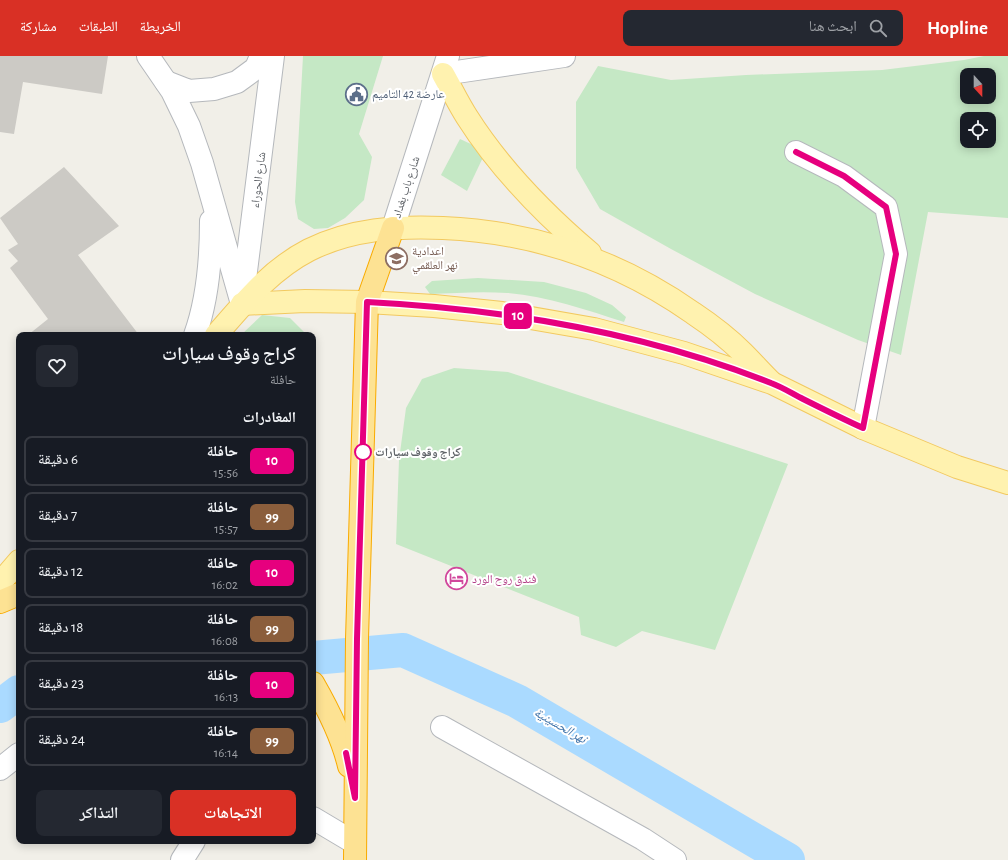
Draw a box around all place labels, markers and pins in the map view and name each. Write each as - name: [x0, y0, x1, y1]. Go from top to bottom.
- public building icon: عارضة 42 التاميم: [344, 81, 370, 107]
- place label: عارضة 42 التاميم: [372, 88, 445, 102]
- school or university icon: اعدادية نهر العلقمي: [384, 245, 410, 271]
- place label: اعدادية نهر العلقمي: [412, 245, 458, 275]
- marker: كراج وقوف سيارات: [354, 443, 372, 461]
- place label: كراج وقوف سيارات: [375, 446, 462, 460]
- hotel icon: فندق روح الورد: [443, 566, 469, 592]
- place label: فندق روح الورد: [472, 573, 536, 586]

